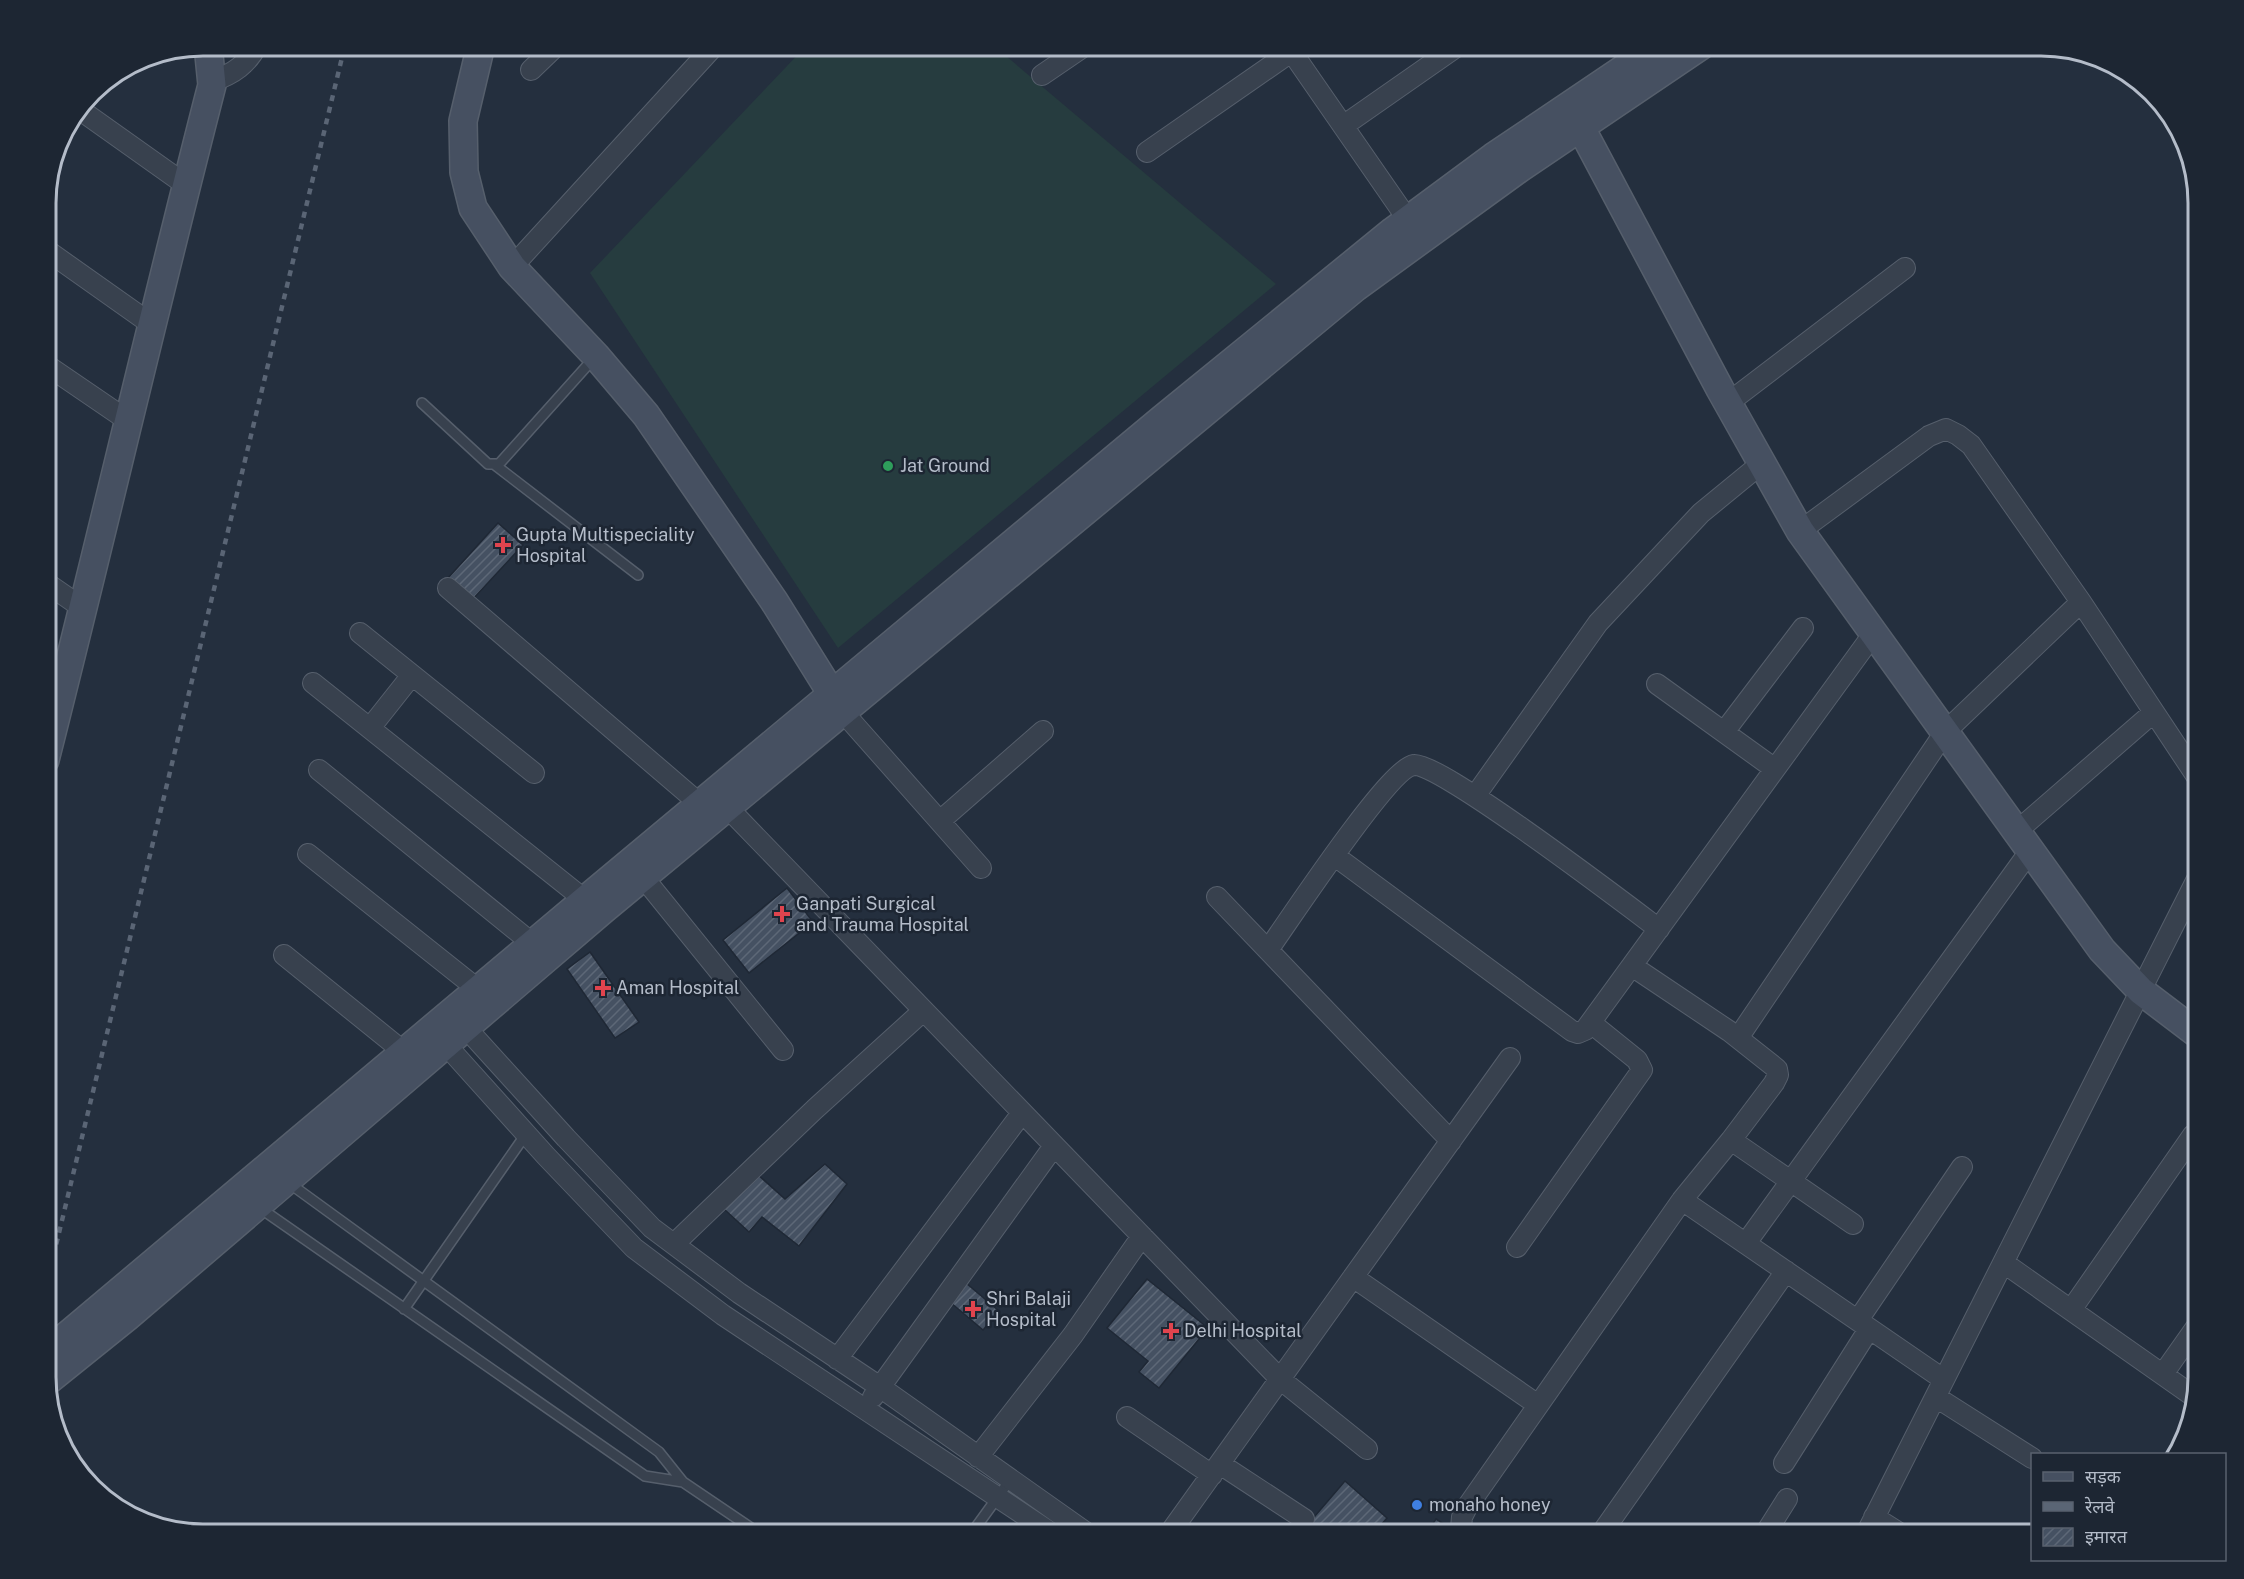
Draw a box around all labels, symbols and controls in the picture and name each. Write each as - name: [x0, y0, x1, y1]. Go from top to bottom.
- place label: Jat Ground: [900, 455, 990, 476]
- marker: Jat Ground: [881, 459, 895, 473]
- place label: Gupta Multispeciality Hospital: [516, 524, 695, 566]
- marker: Gupta Multispeciality Hospital: [494, 536, 512, 554]
- place label: Ganpati Surgical and Trauma Hospital: [796, 893, 969, 935]
- marker: Ganpati Surgical and Trauma Hospital: [773, 905, 791, 923]
- place label: Aman Hospital: [616, 977, 739, 998]
- marker: Aman Hospital: [594, 979, 612, 997]
- place label: Shri Balaji Hospital: [986, 1288, 1071, 1330]
- marker: Shri Balaji Hospital: [964, 1300, 982, 1318]
- place label: Delhi Hospital: [1184, 1320, 1302, 1341]
- marker: Delhi Hospital: [1162, 1322, 1180, 1340]
- legend: [2031, 1453, 2226, 1561]
- text: सड़क: [2085, 1466, 2122, 1487]
- place label: monaho honey: [1429, 1494, 1551, 1515]
- text: रेलवे: [2084, 1496, 2116, 1517]
- marker: monaho honey: [1410, 1498, 1424, 1512]
- text: इमारत: [2085, 1526, 2128, 1547]

